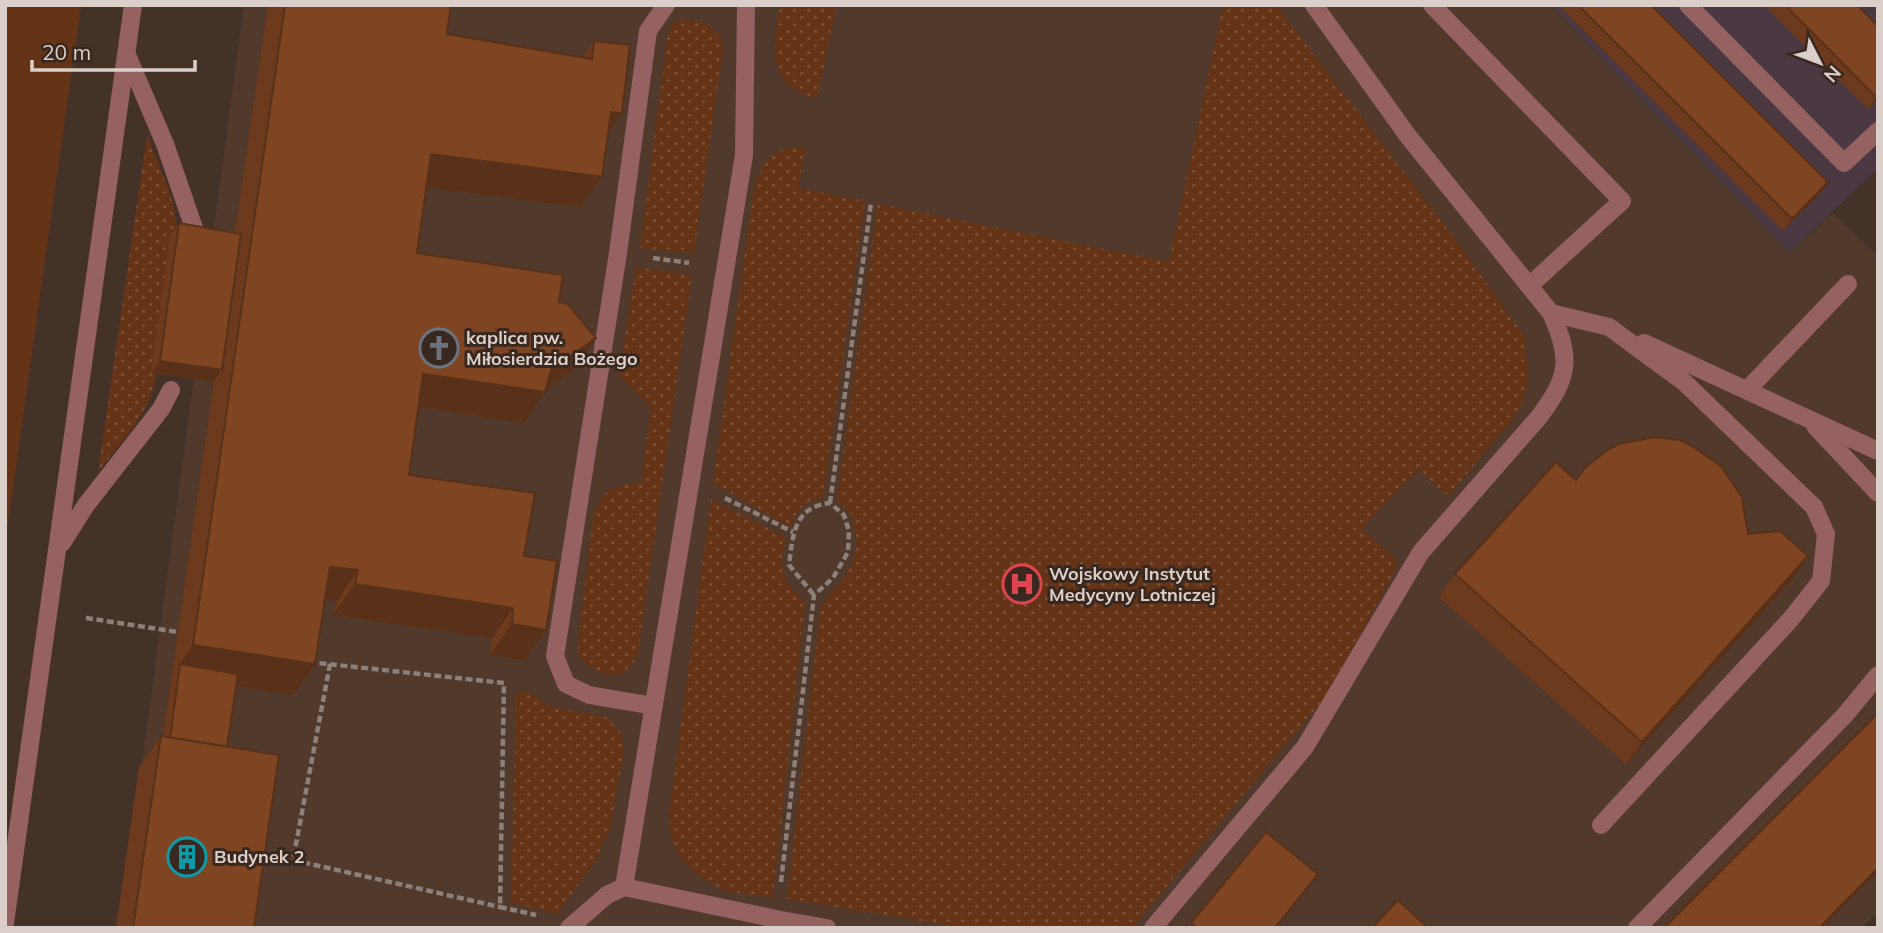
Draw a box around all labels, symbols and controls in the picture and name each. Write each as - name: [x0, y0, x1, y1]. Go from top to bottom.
- scale bar: [32, 28, 194, 72]
- north arrow: [1785, 28, 1855, 98]
- text: 20 m: [42, 39, 91, 65]
- text: N: [1819, 61, 1846, 88]
- place label: kaplica pw. Miłosierdzia Bożego: [466, 326, 638, 370]
- church icon: kaplica pw. Miłosierdzia Bożego: [418, 327, 460, 369]
- place label: Wojskowy Instytut Medycyny Lotniczej: [1049, 562, 1216, 606]
- hospital icon: Wojskowy Instytut Medycyny Lotniczej: [1001, 563, 1043, 605]
- building icon: Budynek 2: [166, 836, 208, 878]
- place label: Budynek 2: [214, 845, 304, 868]

